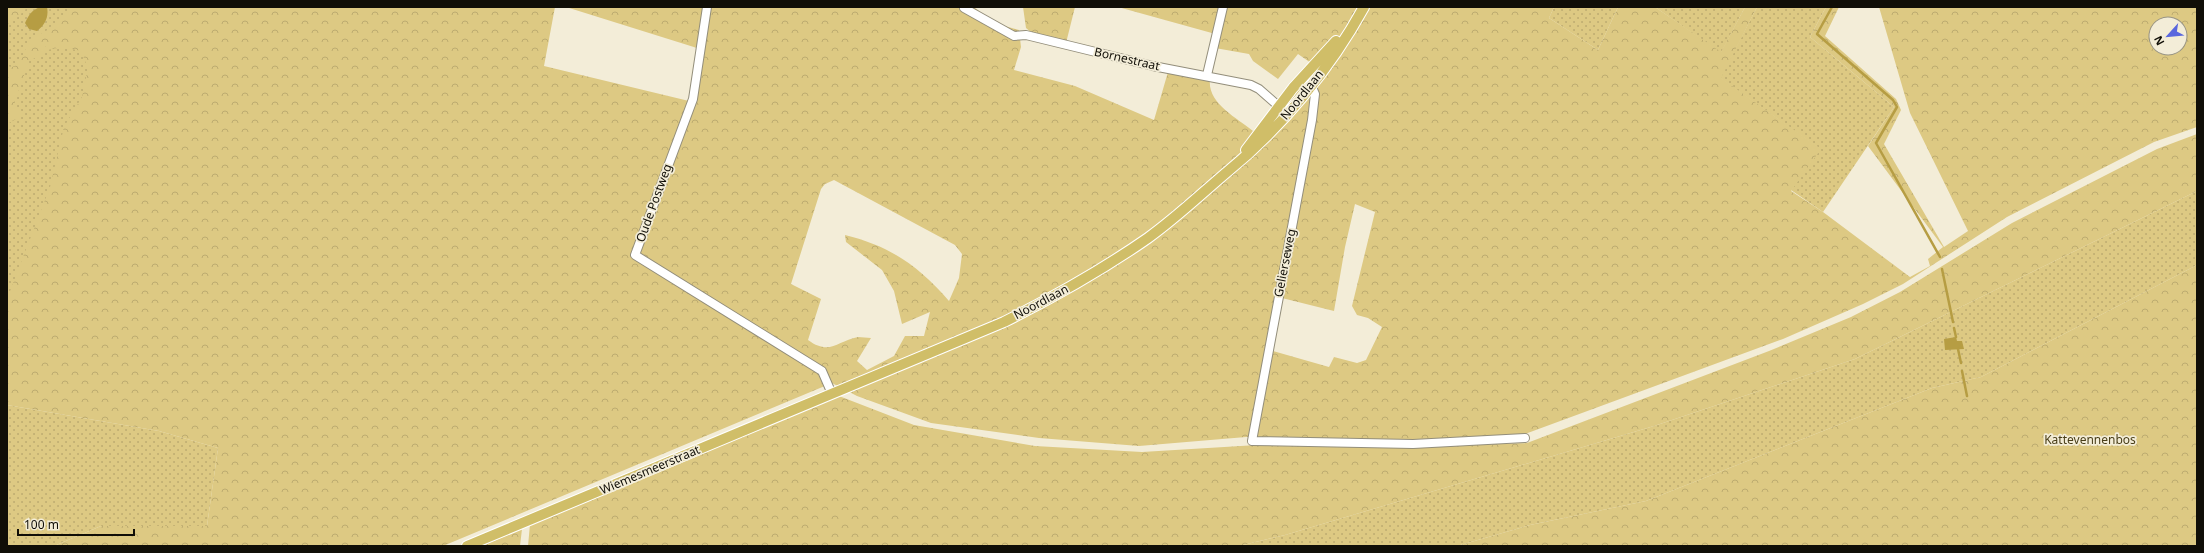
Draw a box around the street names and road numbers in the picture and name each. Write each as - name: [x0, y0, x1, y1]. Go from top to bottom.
- street label: Bornestraat: [1093, 43, 1162, 74]
- street label: Noordlaan: [1276, 66, 1327, 123]
- street label: Oude Postweg: [631, 161, 676, 244]
- street label: Gelierseweg: [1270, 227, 1299, 299]
- street label: Noordlaan: [1010, 280, 1071, 323]
- street label: Wiemesmeerstraat: [597, 441, 703, 498]

